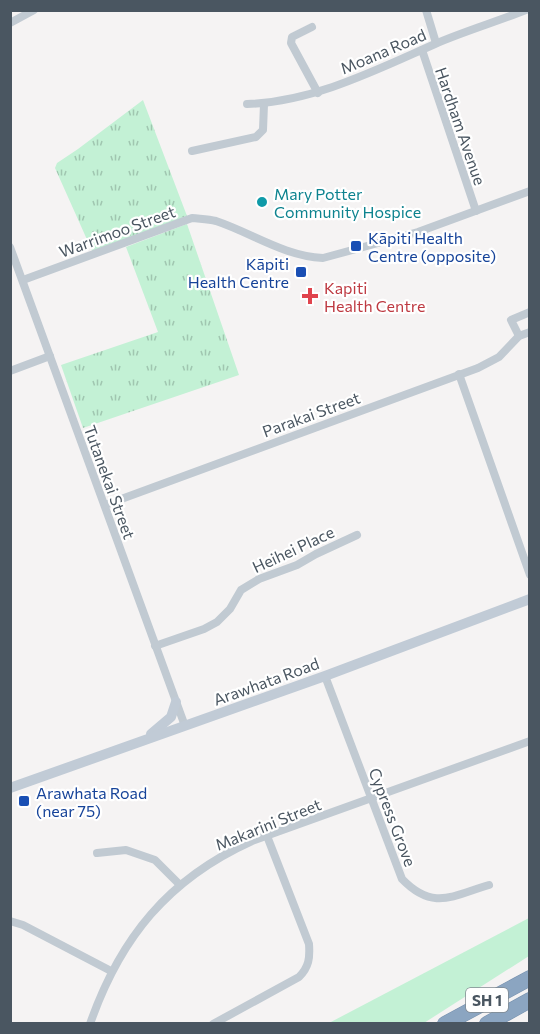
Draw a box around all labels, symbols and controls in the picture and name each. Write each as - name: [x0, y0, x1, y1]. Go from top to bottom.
- street label: Moana Road: [337, 24, 429, 78]
- street label: Hardham Avenue: [432, 64, 490, 188]
- place label: Mary Potter Community Hospice: [274, 184, 421, 221]
- marker: Mary Potter Community Hospice: [255, 195, 269, 209]
- street label: Warrimoo Street: [56, 201, 178, 261]
- place label: Kāpiti Health Centre (opposite): [368, 228, 496, 265]
- marker: Kāpiti Health Centre (opposite): [349, 239, 363, 253]
- place label: Kāpiti Health Centre: [188, 254, 289, 291]
- marker: Kāpiti Health Centre: [294, 265, 308, 279]
- place label: Kapiti Health Centre: [324, 278, 425, 315]
- marker: Kapiti Health Centre: [301, 287, 319, 305]
- street label: Parakai Street: [260, 387, 363, 440]
- street label: Tutanekai Street: [81, 422, 140, 542]
- street label: Heihei Place: [249, 522, 337, 576]
- street label: Arawhata Road: [211, 653, 321, 709]
- street label: Cypress Grove: [365, 765, 421, 869]
- place label: Arawhata Road (near 75): [36, 783, 147, 820]
- marker: Arawhata Road (near 75): [17, 794, 31, 808]
- street label: Makarini Street: [212, 794, 324, 854]
- road number: SH 1: [466, 988, 508, 1012]

